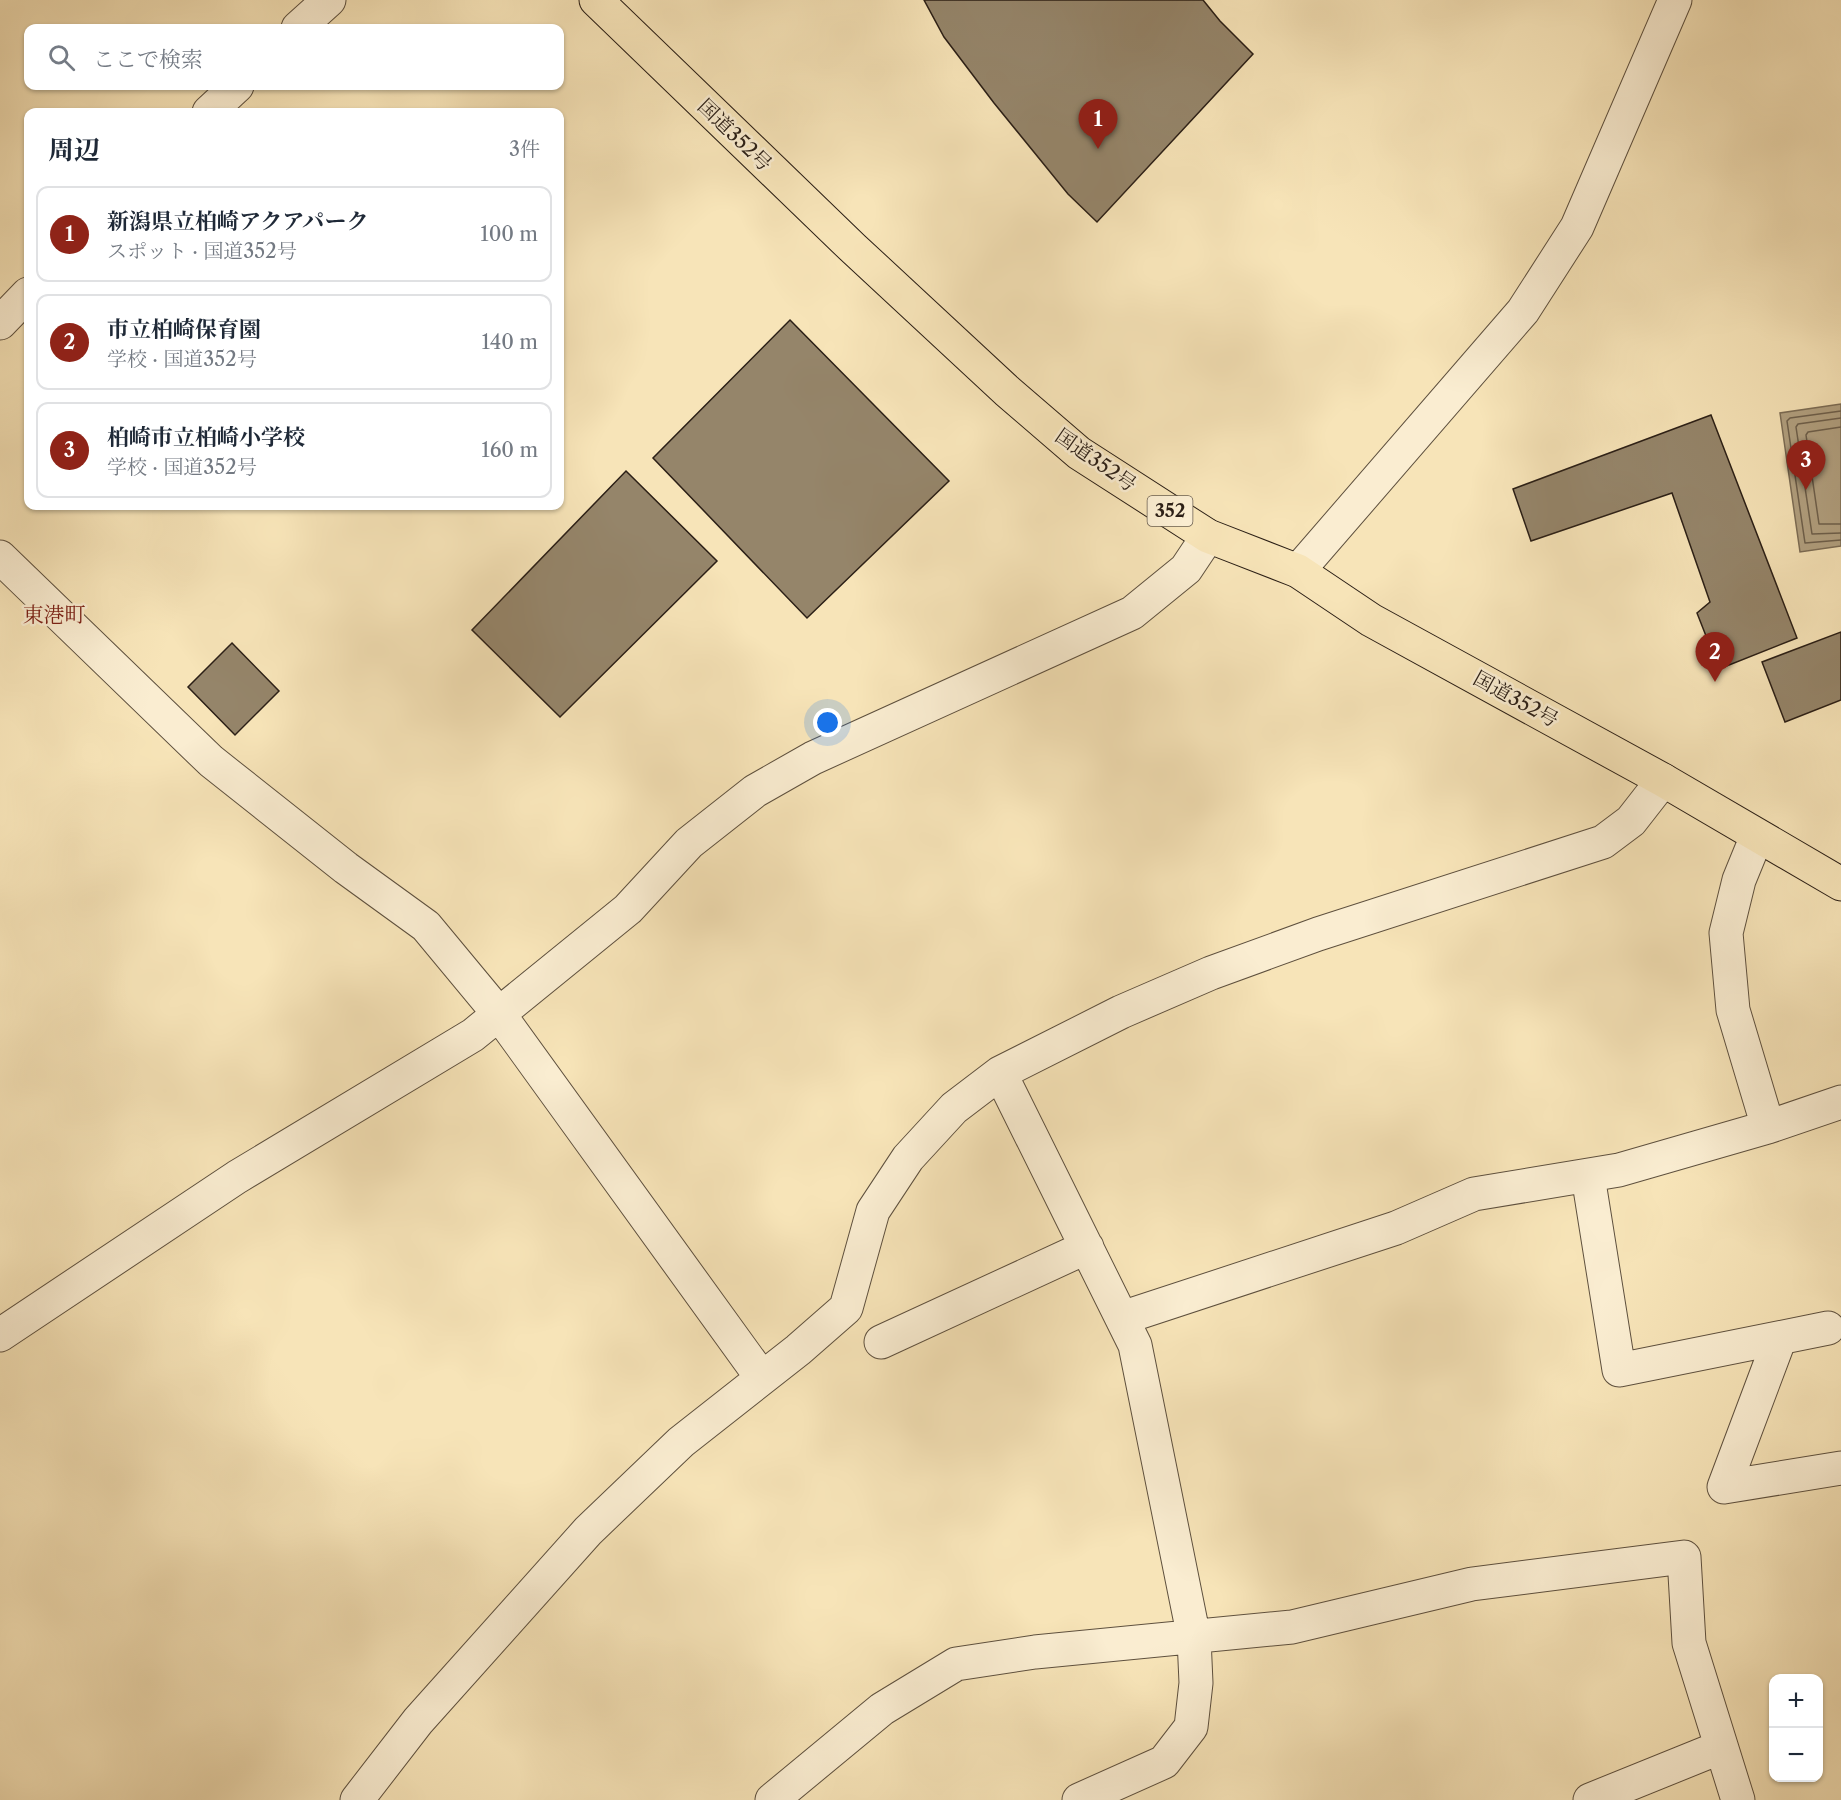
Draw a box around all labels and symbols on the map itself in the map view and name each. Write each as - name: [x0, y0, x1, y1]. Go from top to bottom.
- street label: 国道352号: [693, 94, 777, 176]
- pin: 1: [1078, 100, 1118, 149]
- street label: 国道352号: [1051, 423, 1141, 497]
- pin: 3: [1786, 440, 1826, 490]
- road number: 352: [1148, 496, 1192, 526]
- district label: 東港町: [23, 602, 86, 627]
- pin: 2: [1696, 632, 1734, 682]
- street label: 国道352号: [1469, 666, 1563, 732]
- your location: [813, 708, 842, 737]

